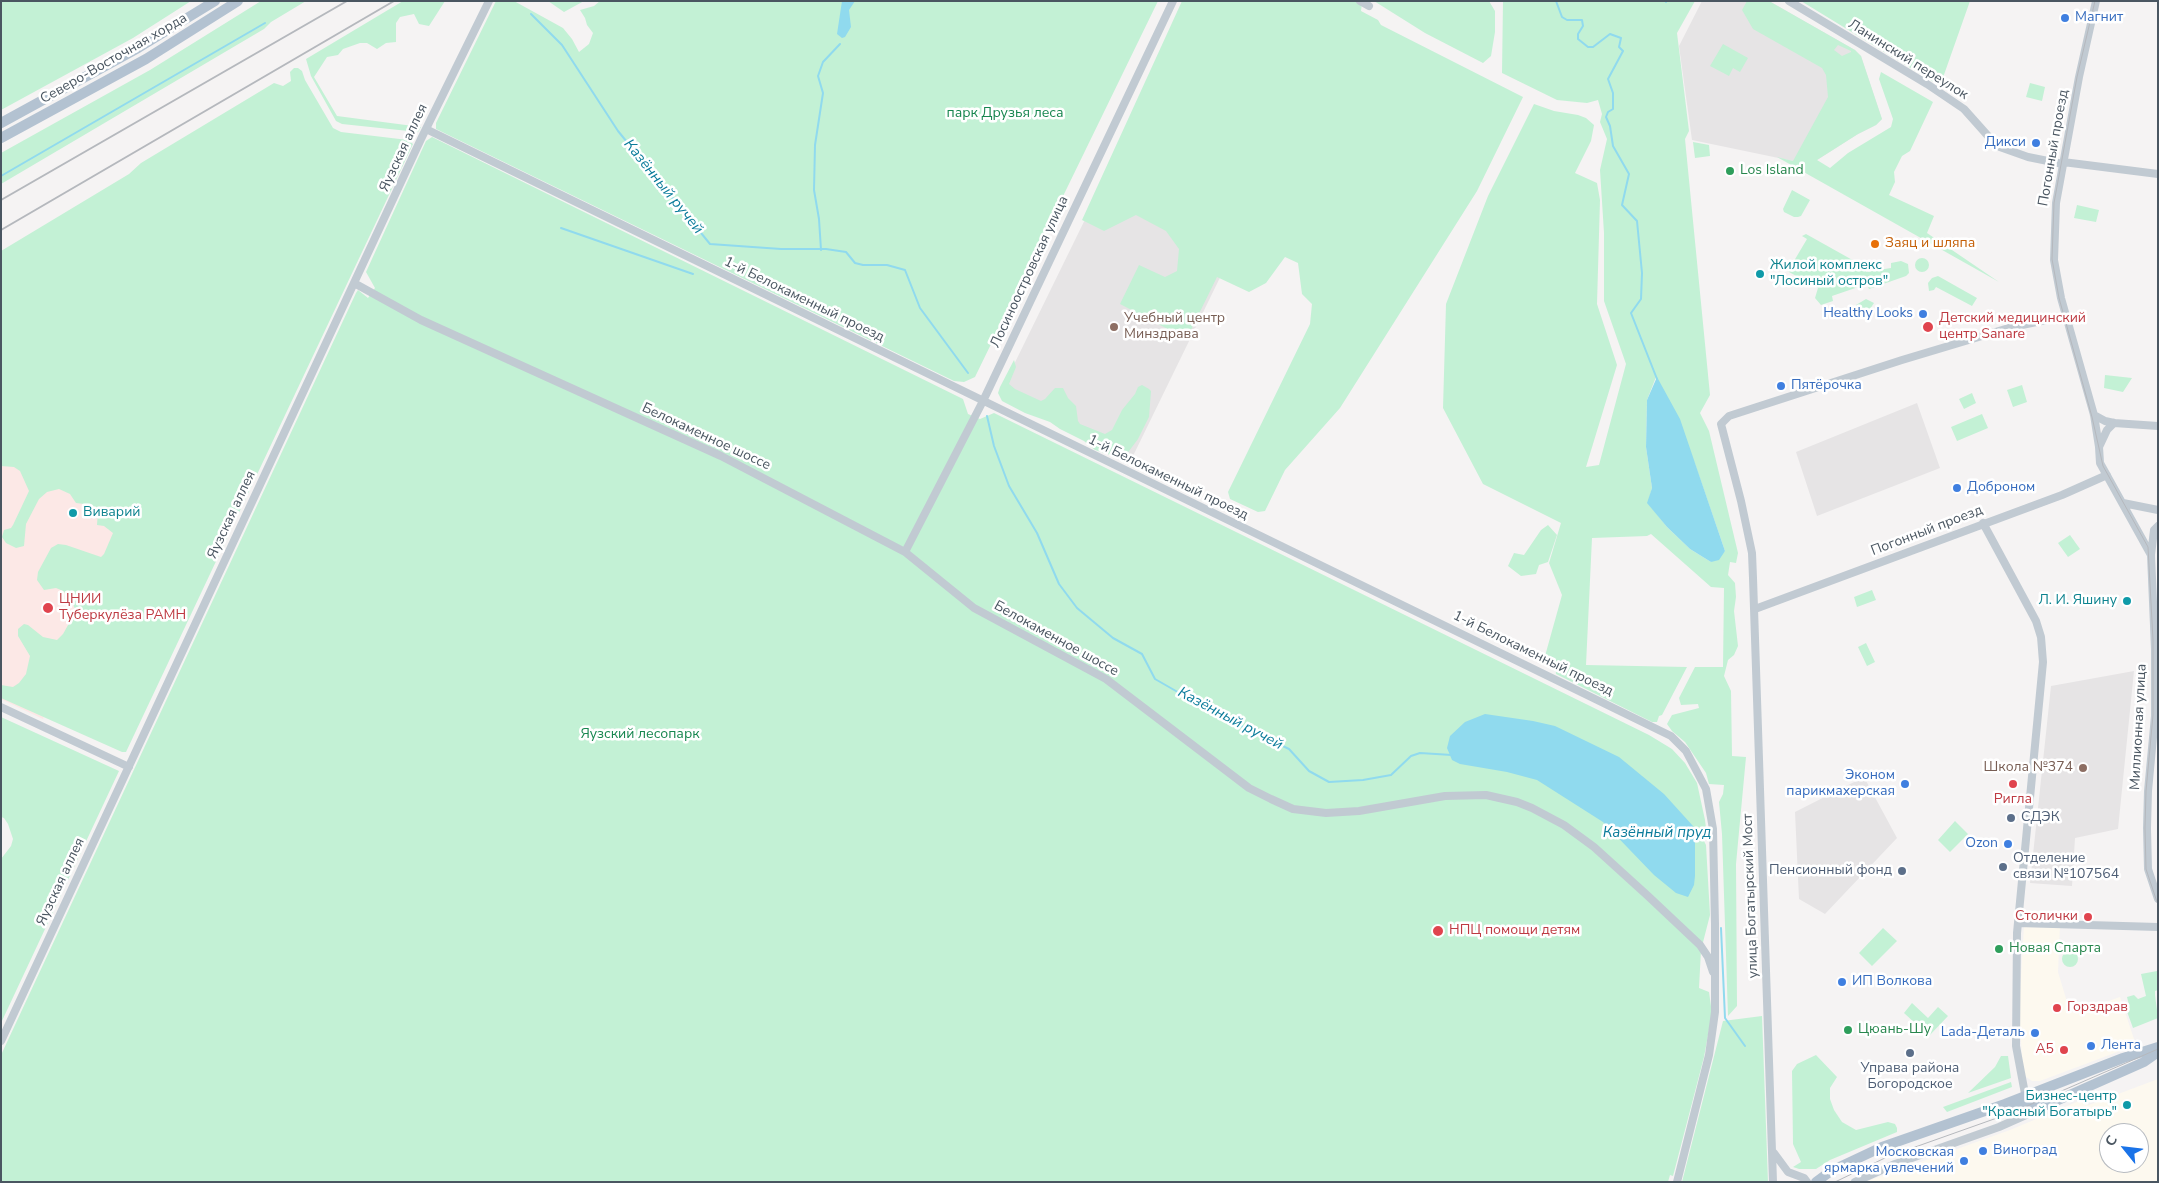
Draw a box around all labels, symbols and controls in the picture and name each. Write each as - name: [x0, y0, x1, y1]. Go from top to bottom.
- street label: Северо-Восточная хорда: [38, 10, 190, 108]
- place label: Магнит: [2075, 10, 2123, 26]
- marker: Магнит: [2059, 12, 2071, 24]
- street label: Ланинский переулок: [1845, 16, 1971, 104]
- street label: Погонный проезд: [2035, 88, 2073, 208]
- street label: Яузская аллея: [376, 101, 432, 195]
- park label: парк Друзья леса: [947, 106, 1063, 122]
- place label: Дикси: [1985, 135, 2026, 151]
- water label: Казённый ручей: [619, 136, 707, 238]
- marker: Дикси: [2030, 137, 2042, 149]
- place label: Los Island: [1740, 163, 1804, 179]
- marker: Los Island: [1724, 165, 1736, 177]
- street label: Лосиноостровская улица: [987, 193, 1073, 351]
- place label: Заяц и шляпа: [1885, 236, 1975, 252]
- marker: Заяц и шляпа: [1869, 238, 1881, 250]
- street label: 1-й Белокаменный проезд: [721, 254, 887, 346]
- place label: Жилой комплекс "Лосиный остров": [1770, 258, 1888, 290]
- marker: Жилой комплекс "Лосиный остров": [1754, 268, 1766, 280]
- place label: Healthy Looks: [1823, 306, 1913, 322]
- marker: Healthy Looks: [1917, 308, 1929, 320]
- place label: Учебный центр Минздрава: [1124, 311, 1225, 344]
- place label: Детский медицинский центр Sanare: [1939, 311, 2086, 344]
- marker: Детский медицинский центр Sanare: [1921, 320, 1935, 334]
- marker: Учебный центр Минздрава: [1108, 321, 1120, 333]
- place label: Пятёрочка: [1791, 378, 1862, 394]
- marker: Пятёрочка: [1775, 380, 1787, 392]
- street label: Белокаменное шоссе: [639, 400, 773, 474]
- street label: 1-й Белокаменный проезд: [1085, 432, 1251, 524]
- street label: Яузская аллея: [204, 468, 260, 562]
- place label: Доброном: [1967, 480, 2035, 496]
- marker: Доброном: [1951, 482, 1963, 494]
- street label: Погонный проезд: [1869, 502, 1985, 560]
- place label: Виварий: [83, 505, 140, 521]
- marker: Виварий: [67, 507, 79, 519]
- place label: ЦНИИ Туберкулёза РАМН: [59, 592, 186, 624]
- place label: Л. И. Яшину: [2038, 593, 2117, 609]
- marker: Л. И. Яшину: [2121, 595, 2133, 607]
- street label: Белокаменное шоссе: [991, 598, 1121, 680]
- marker: ЦНИИ Туберкулёза РАМН: [41, 601, 55, 615]
- street label: 1-й Белокаменный проезд: [1450, 608, 1616, 700]
- street label: Миллионная улица: [2127, 663, 2151, 791]
- water label: Казённый ручей: [1174, 684, 1286, 754]
- park label: Яузский лесопарк: [580, 727, 700, 743]
- place label: Школа №374: [1984, 760, 2073, 776]
- marker: Школа №374: [2077, 762, 2089, 774]
- place label: Эконом парикмахерская: [1786, 768, 1895, 800]
- marker: Эконом парикмахерская: [1899, 778, 1911, 790]
- marker: Ригла: [2007, 778, 2019, 790]
- place label: Ригла: [1994, 792, 2032, 808]
- place label: СДЭК: [2021, 810, 2060, 826]
- marker: СДЭК: [2005, 812, 2017, 824]
- street label: улица Богатырский Мост: [1740, 813, 1762, 979]
- water label: Казённый пруд: [1603, 824, 1711, 842]
- street label: Яузская аллея: [33, 835, 89, 929]
- place label: Ozon: [1965, 836, 1998, 852]
- marker: Ozon: [2002, 838, 2014, 850]
- place label: Отделение связи №107564: [2013, 851, 2119, 884]
- marker: Отделение связи №107564: [1997, 861, 2009, 873]
- place label: Пенсионный фонд: [1769, 863, 1892, 879]
- marker: Пенсионный фонд: [1896, 865, 1908, 877]
- place label: Столички: [2015, 909, 2078, 925]
- marker: Столички: [2082, 911, 2094, 923]
- place label: НПЦ помощи детям: [1449, 923, 1580, 939]
- marker: НПЦ помощи детям: [1431, 924, 1445, 938]
- place label: Новая Спарта: [2009, 941, 2101, 957]
- marker: Новая Спарта: [1993, 943, 2005, 955]
- place label: ИП Волкова: [1852, 974, 1932, 990]
- marker: ИП Волкова: [1836, 976, 1848, 988]
- place label: Горздрав: [2067, 1000, 2128, 1016]
- marker: Горздрав: [2051, 1002, 2063, 1014]
- place label: Цюань-Шу: [1858, 1022, 1931, 1038]
- marker: Цюань-Шу: [1842, 1024, 1854, 1036]
- place label: Lada-Деталь: [1941, 1025, 2025, 1041]
- marker: Lada-Деталь: [2029, 1027, 2041, 1039]
- place label: Лента: [2101, 1038, 2141, 1054]
- marker: Лента: [2085, 1040, 2097, 1052]
- place label: А5: [2035, 1042, 2054, 1058]
- marker: А5: [2058, 1044, 2070, 1056]
- marker: Управа района Богородское: [1904, 1047, 1916, 1059]
- place label: Управа района Богородское: [1861, 1061, 1959, 1094]
- place label: Бизнес-центр "Красный Богатырь": [1982, 1089, 2117, 1122]
- marker: Бизнес-центр "Красный Богатырь": [2121, 1099, 2133, 1111]
- north arrow: [2099, 1123, 2149, 1173]
- text: С: [2101, 1132, 2122, 1150]
- place label: Виноград: [1993, 1143, 2057, 1159]
- place label: Московская ярмарка увлечений: [1824, 1145, 1954, 1178]
- marker: Виноград: [1977, 1145, 1989, 1157]
- marker: Московская ярмарка увлечений: [1958, 1155, 1970, 1167]

